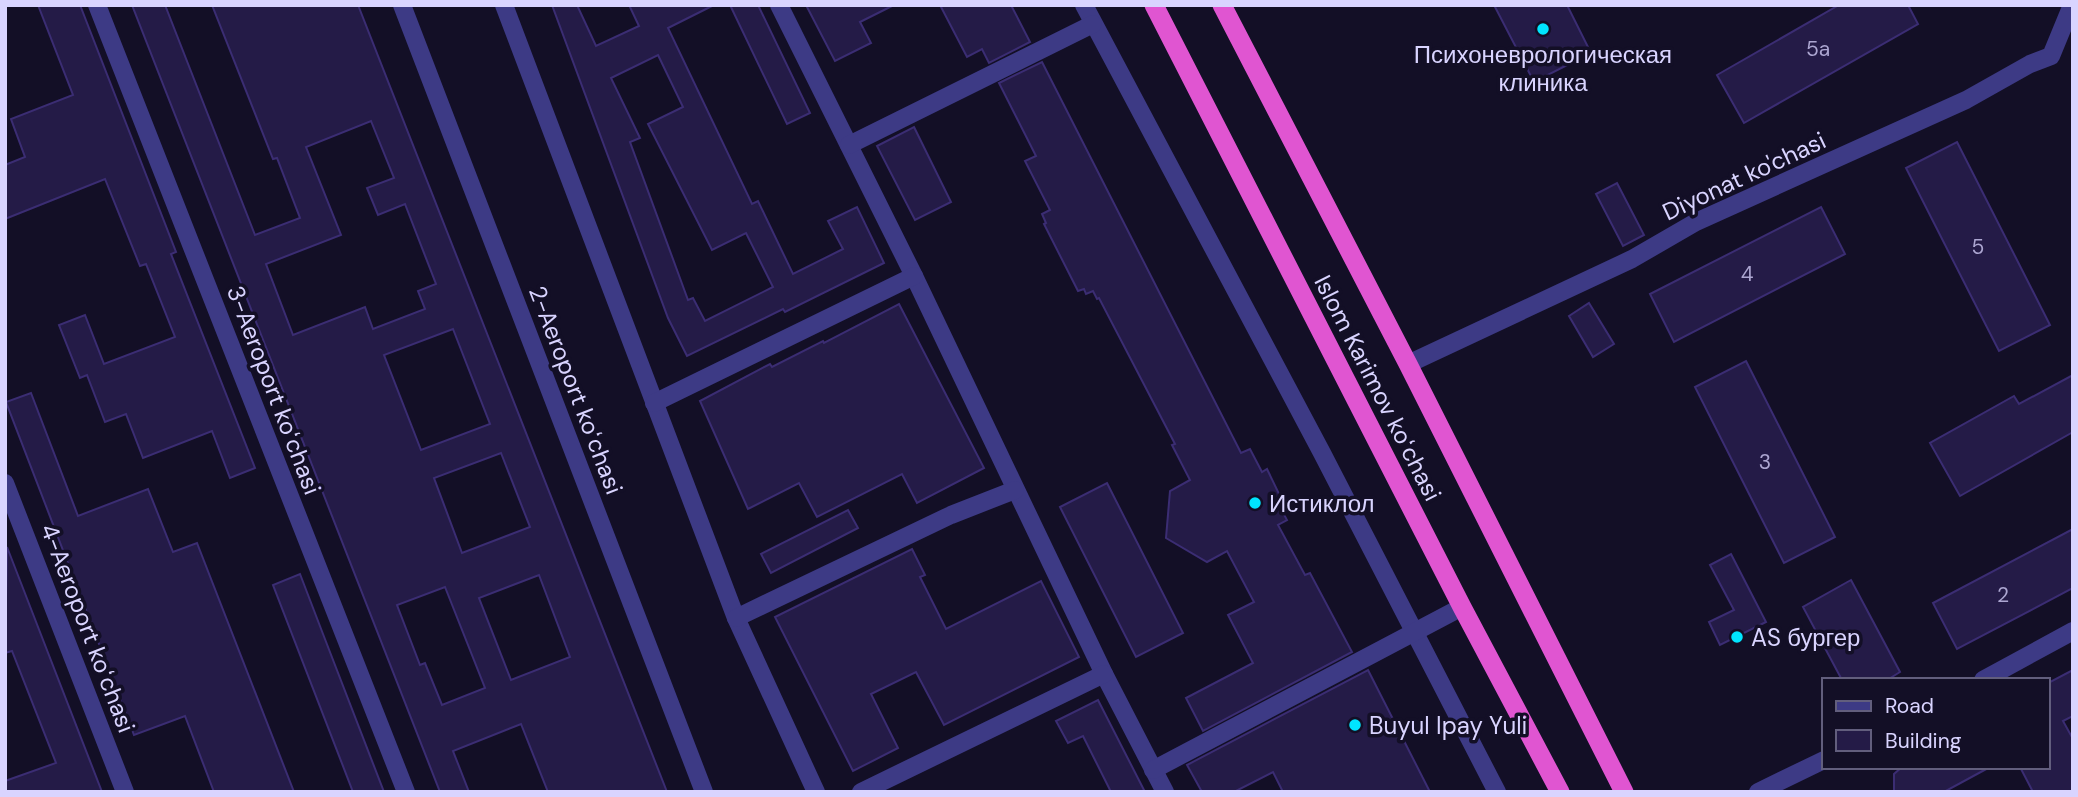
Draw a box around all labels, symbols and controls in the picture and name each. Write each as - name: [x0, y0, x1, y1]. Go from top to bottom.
- marker: Психоневрологическая клиника: [1535, 21, 1551, 37]
- house number: 5a: [1806, 35, 1830, 63]
- place label: Психоневрологическая клиника: [1414, 39, 1672, 98]
- street label: Diyonat ko'chasi: [1657, 125, 1831, 227]
- house number: 5: [1972, 233, 1984, 261]
- house number: 4: [1741, 260, 1754, 288]
- street label: Islom Karimov koʻchasi: [1308, 270, 1448, 506]
- street label: 3-Aeroport koʻchasi: [220, 281, 328, 499]
- street label: 2-Aeroport koʻchasi: [522, 281, 630, 499]
- house number: 3: [1759, 448, 1771, 476]
- place label: Истиклол: [1269, 488, 1375, 519]
- marker: Истиклол: [1247, 495, 1263, 511]
- street label: 4-Aeroport koʻchasi: [34, 519, 142, 737]
- house number: 2: [1997, 581, 2009, 609]
- place label: AS бургер: [1751, 622, 1860, 653]
- marker: AS бургер: [1729, 629, 1745, 645]
- legend: [1822, 678, 2050, 769]
- text: Road: [1885, 692, 1934, 720]
- place label: Buyul Ipay Yuli: [1369, 710, 1527, 741]
- marker: Buyul Ipay Yuli: [1347, 717, 1363, 733]
- text: Building: [1885, 727, 1962, 755]

